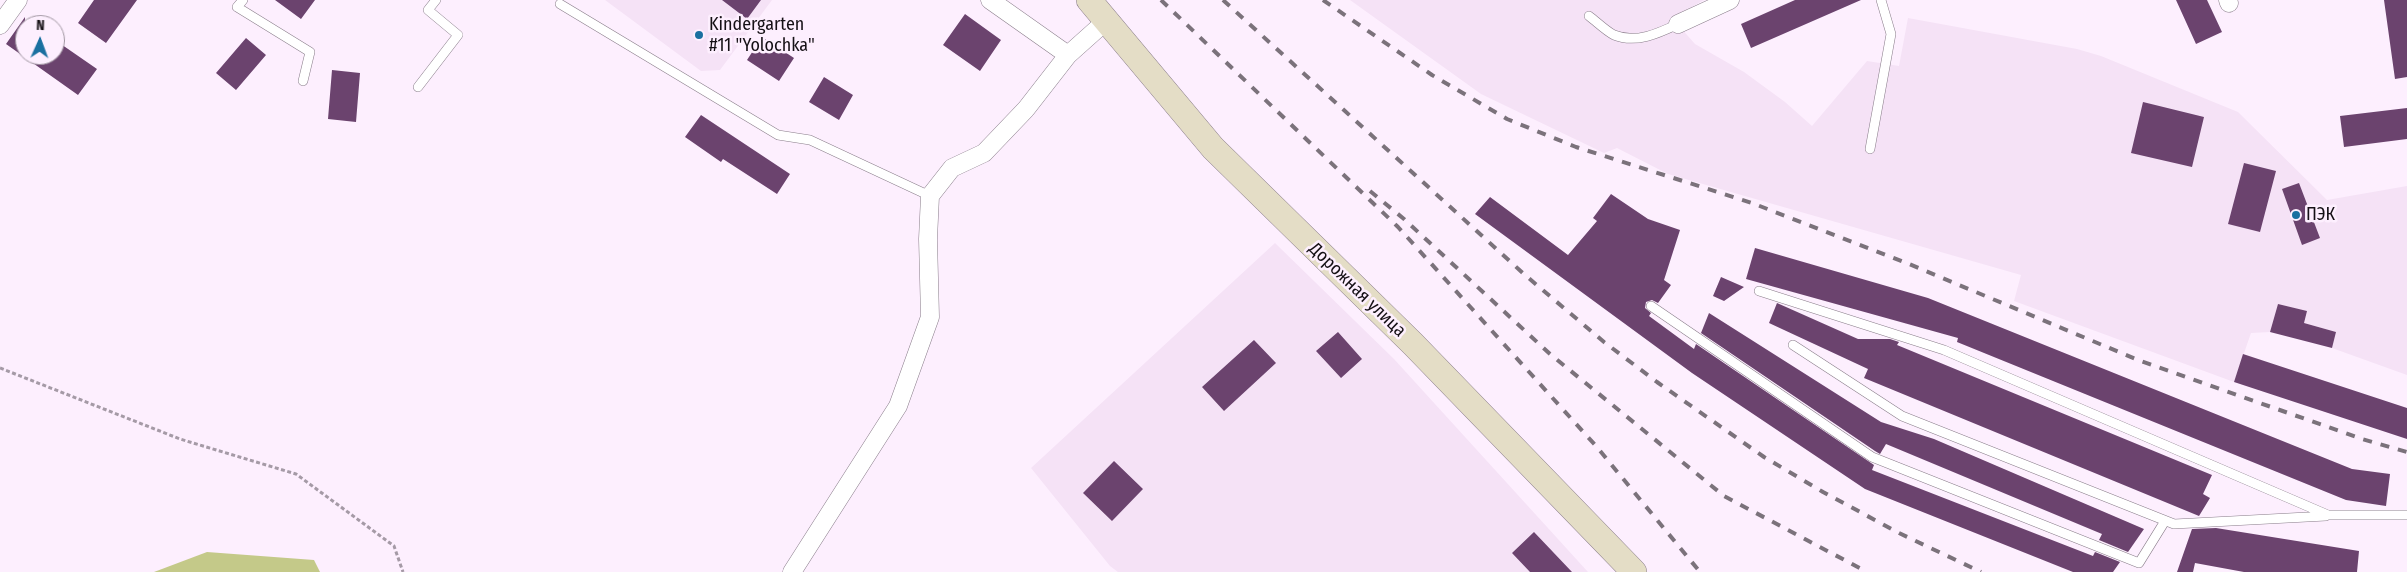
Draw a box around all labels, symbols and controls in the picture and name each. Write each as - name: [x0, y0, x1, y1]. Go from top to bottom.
- place label: Kindergarten #11 "Yolochka": [709, 14, 815, 56]
- north arrow: [15, 15, 65, 65]
- text: N: [36, 17, 45, 34]
- marker: Kindergarten #11 "Yolochka": [693, 29, 705, 41]
- place label: ПЭК: [2306, 204, 2335, 226]
- marker: ПЭК: [2290, 209, 2302, 221]
- street label: Дорожная улица: [1304, 238, 1410, 342]

